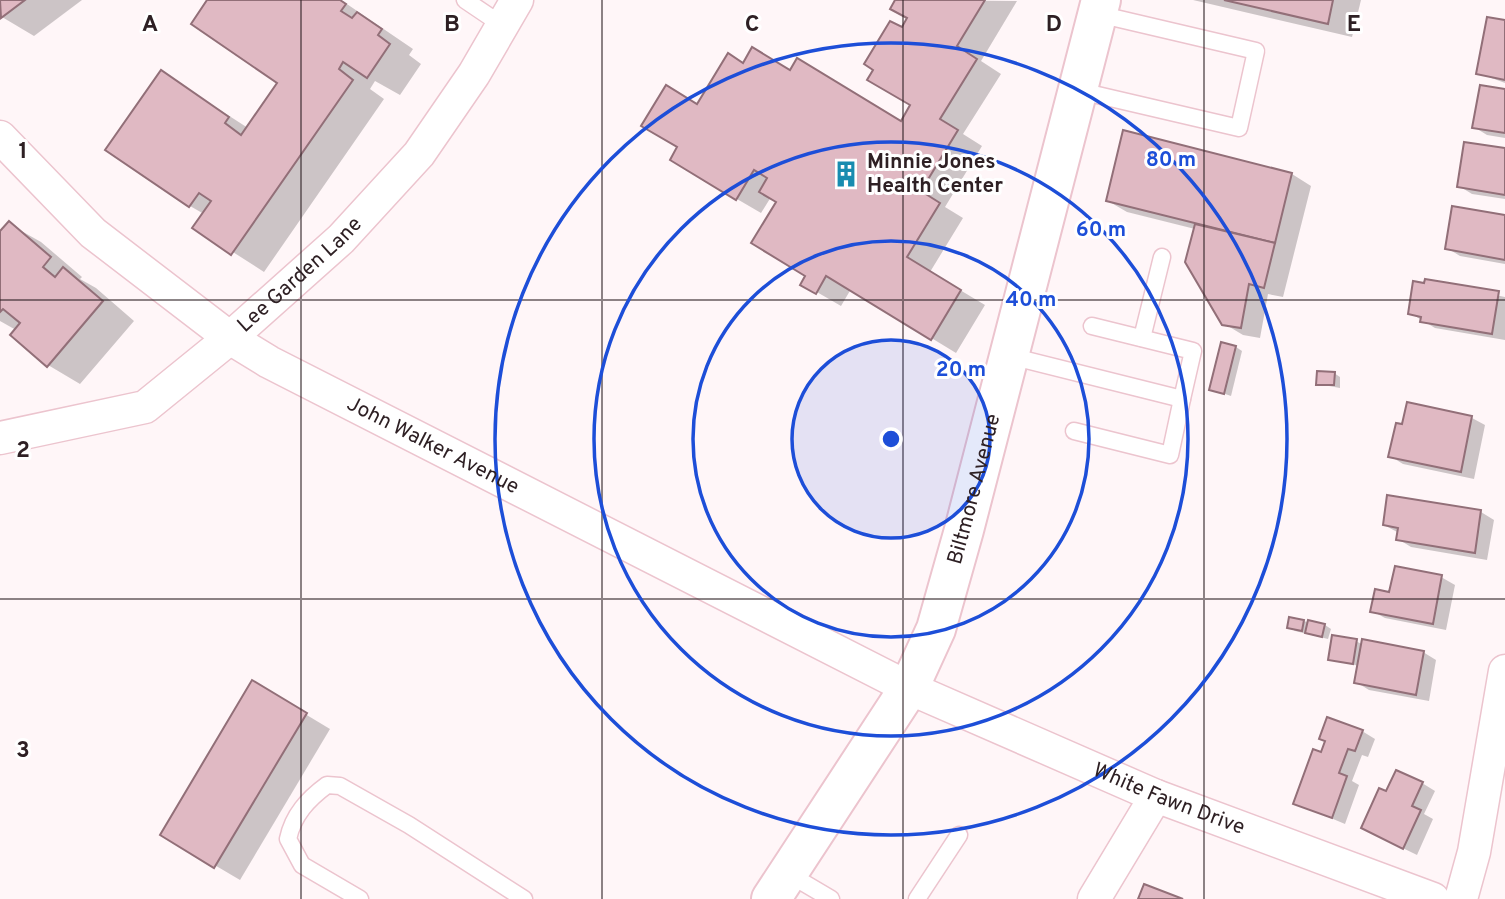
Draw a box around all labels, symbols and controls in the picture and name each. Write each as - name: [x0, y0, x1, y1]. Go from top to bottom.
- text: A: [142, 11, 158, 40]
- text: B: [444, 11, 460, 40]
- text: C: [745, 11, 759, 40]
- text: D: [1046, 11, 1062, 40]
- text: E: [1347, 11, 1361, 40]
- text: 1: [18, 138, 28, 167]
- text: 80 m: [1146, 147, 1196, 174]
- place label: Minnie Jones Health Center: [867, 149, 1003, 200]
- building icon: Minnie Jones Health Center: [831, 159, 861, 189]
- street label: Lee Garden Lane: [232, 211, 368, 339]
- text: 60 m: [1076, 217, 1126, 244]
- text: 40 m: [1006, 287, 1056, 314]
- text: 20 m: [936, 357, 986, 384]
- street label: John Walker Avenue: [342, 390, 524, 501]
- street label: Biltmore Avenue: [941, 411, 1007, 568]
- centre of rings: [879, 427, 903, 451]
- text: 2: [16, 437, 30, 466]
- text: 3: [16, 737, 30, 766]
- street label: White Fawn Drive: [1089, 757, 1249, 841]

